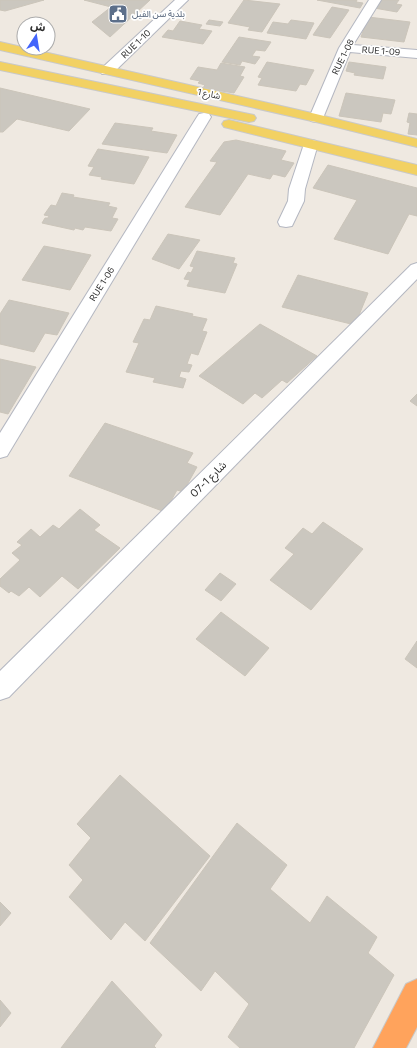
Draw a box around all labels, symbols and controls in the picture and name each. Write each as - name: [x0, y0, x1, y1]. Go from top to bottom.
- public building icon: بلدية سن الفيل: [107, 3, 129, 25]
- place label: بلدية سن الفيل: [132, 8, 185, 19]
- north arrow: [16, 16, 56, 56]
- text: ش: [29, 18, 47, 35]
- street label: RUE 1-10: [119, 27, 153, 60]
- street label: RUE 1-08: [329, 37, 356, 76]
- street label: RUE 1-09: [361, 44, 401, 57]
- street label: شارع 1: [196, 86, 222, 103]
- street label: RUE 1-06: [87, 265, 116, 303]
- street label: شارع 1-07: [187, 458, 230, 501]

